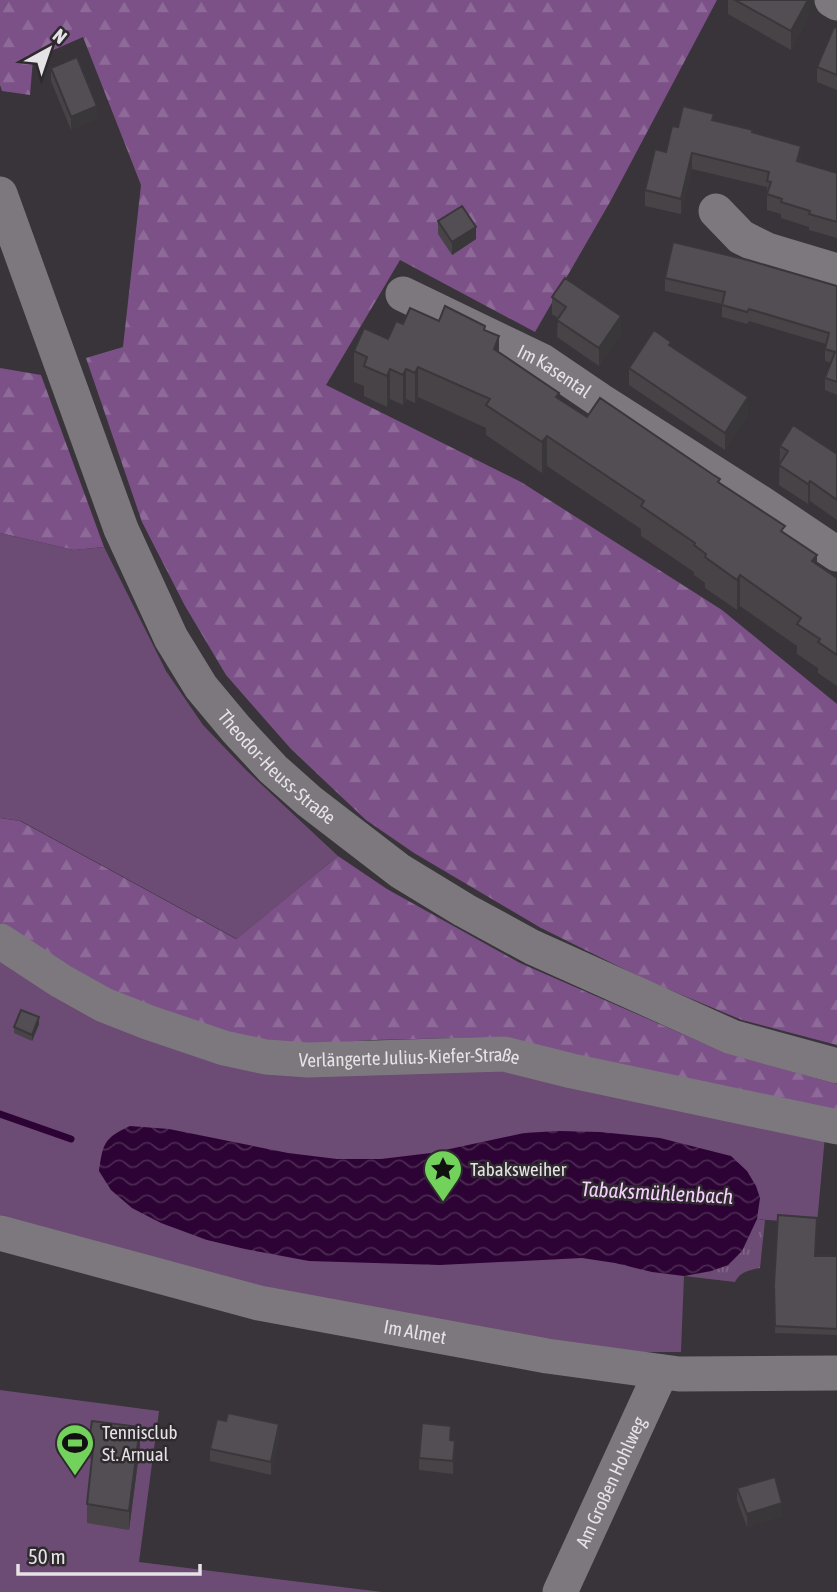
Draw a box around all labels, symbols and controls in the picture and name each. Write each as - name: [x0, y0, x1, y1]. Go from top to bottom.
- north arrow: [14, 14, 84, 84]
- text: N: [49, 24, 71, 48]
- street label: Im Kasental: [514, 340, 595, 402]
- street label: Theodor-Heuss-Straße: [214, 705, 340, 828]
- street label: Verlängerte Julius-Kiefer-Straße: [298, 1043, 522, 1071]
- place icon: Tabaksweiher: [422, 1148, 464, 1203]
- place label: Tabaksweiher: [470, 1158, 567, 1180]
- water label: Tabaksmühlenbach: [580, 1176, 734, 1208]
- street label: Im Almet: [382, 1315, 448, 1348]
- street label: Am Großen Hohlweg: [571, 1412, 650, 1551]
- place label: Tennisclub St. Arnual: [102, 1421, 178, 1465]
- sports icon: Tennisclub St. Arnual: [54, 1422, 96, 1477]
- scale bar: [18, 1532, 200, 1576]
- text: 50 m: [28, 1544, 66, 1568]

